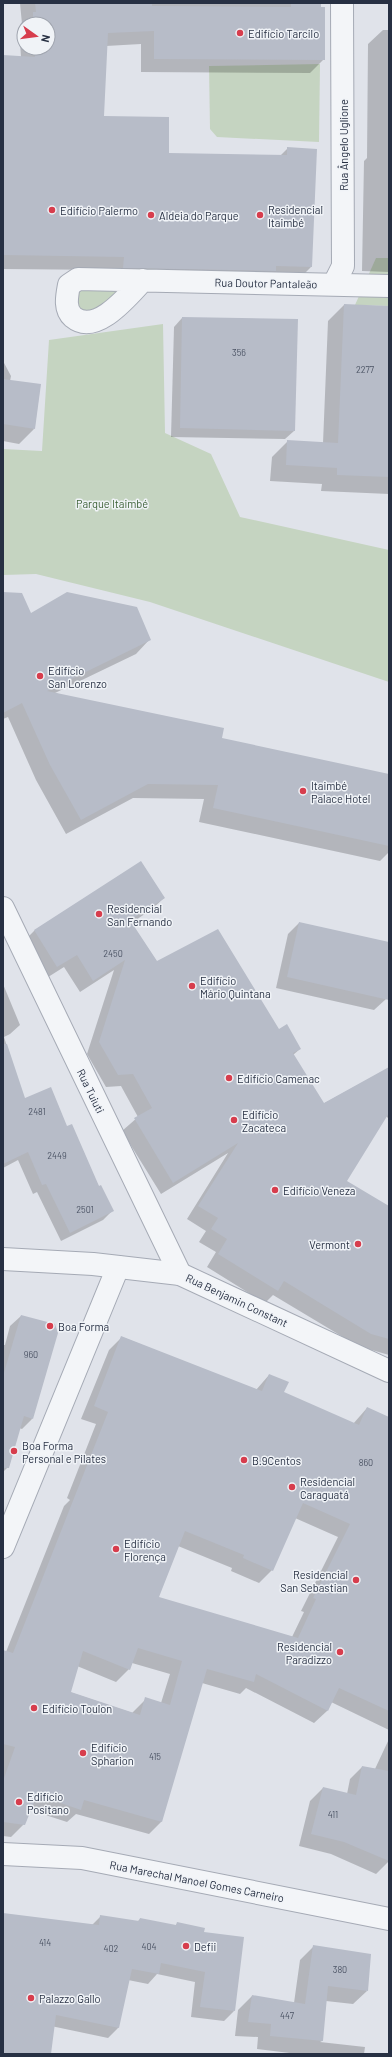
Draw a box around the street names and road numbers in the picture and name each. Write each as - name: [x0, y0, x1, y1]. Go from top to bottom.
- street label: Rua Ângelo Uglione: [337, 99, 350, 191]
- street label: Rua Doutor Pantaleão: [215, 276, 317, 290]
- street label: Rua Tuiuti: [75, 1067, 107, 1115]
- street label: Rua Benjamin Constant: [184, 1271, 290, 1329]
- street label: Rua Marechal Manoel Gomes Carneiro: [109, 1858, 285, 1904]

